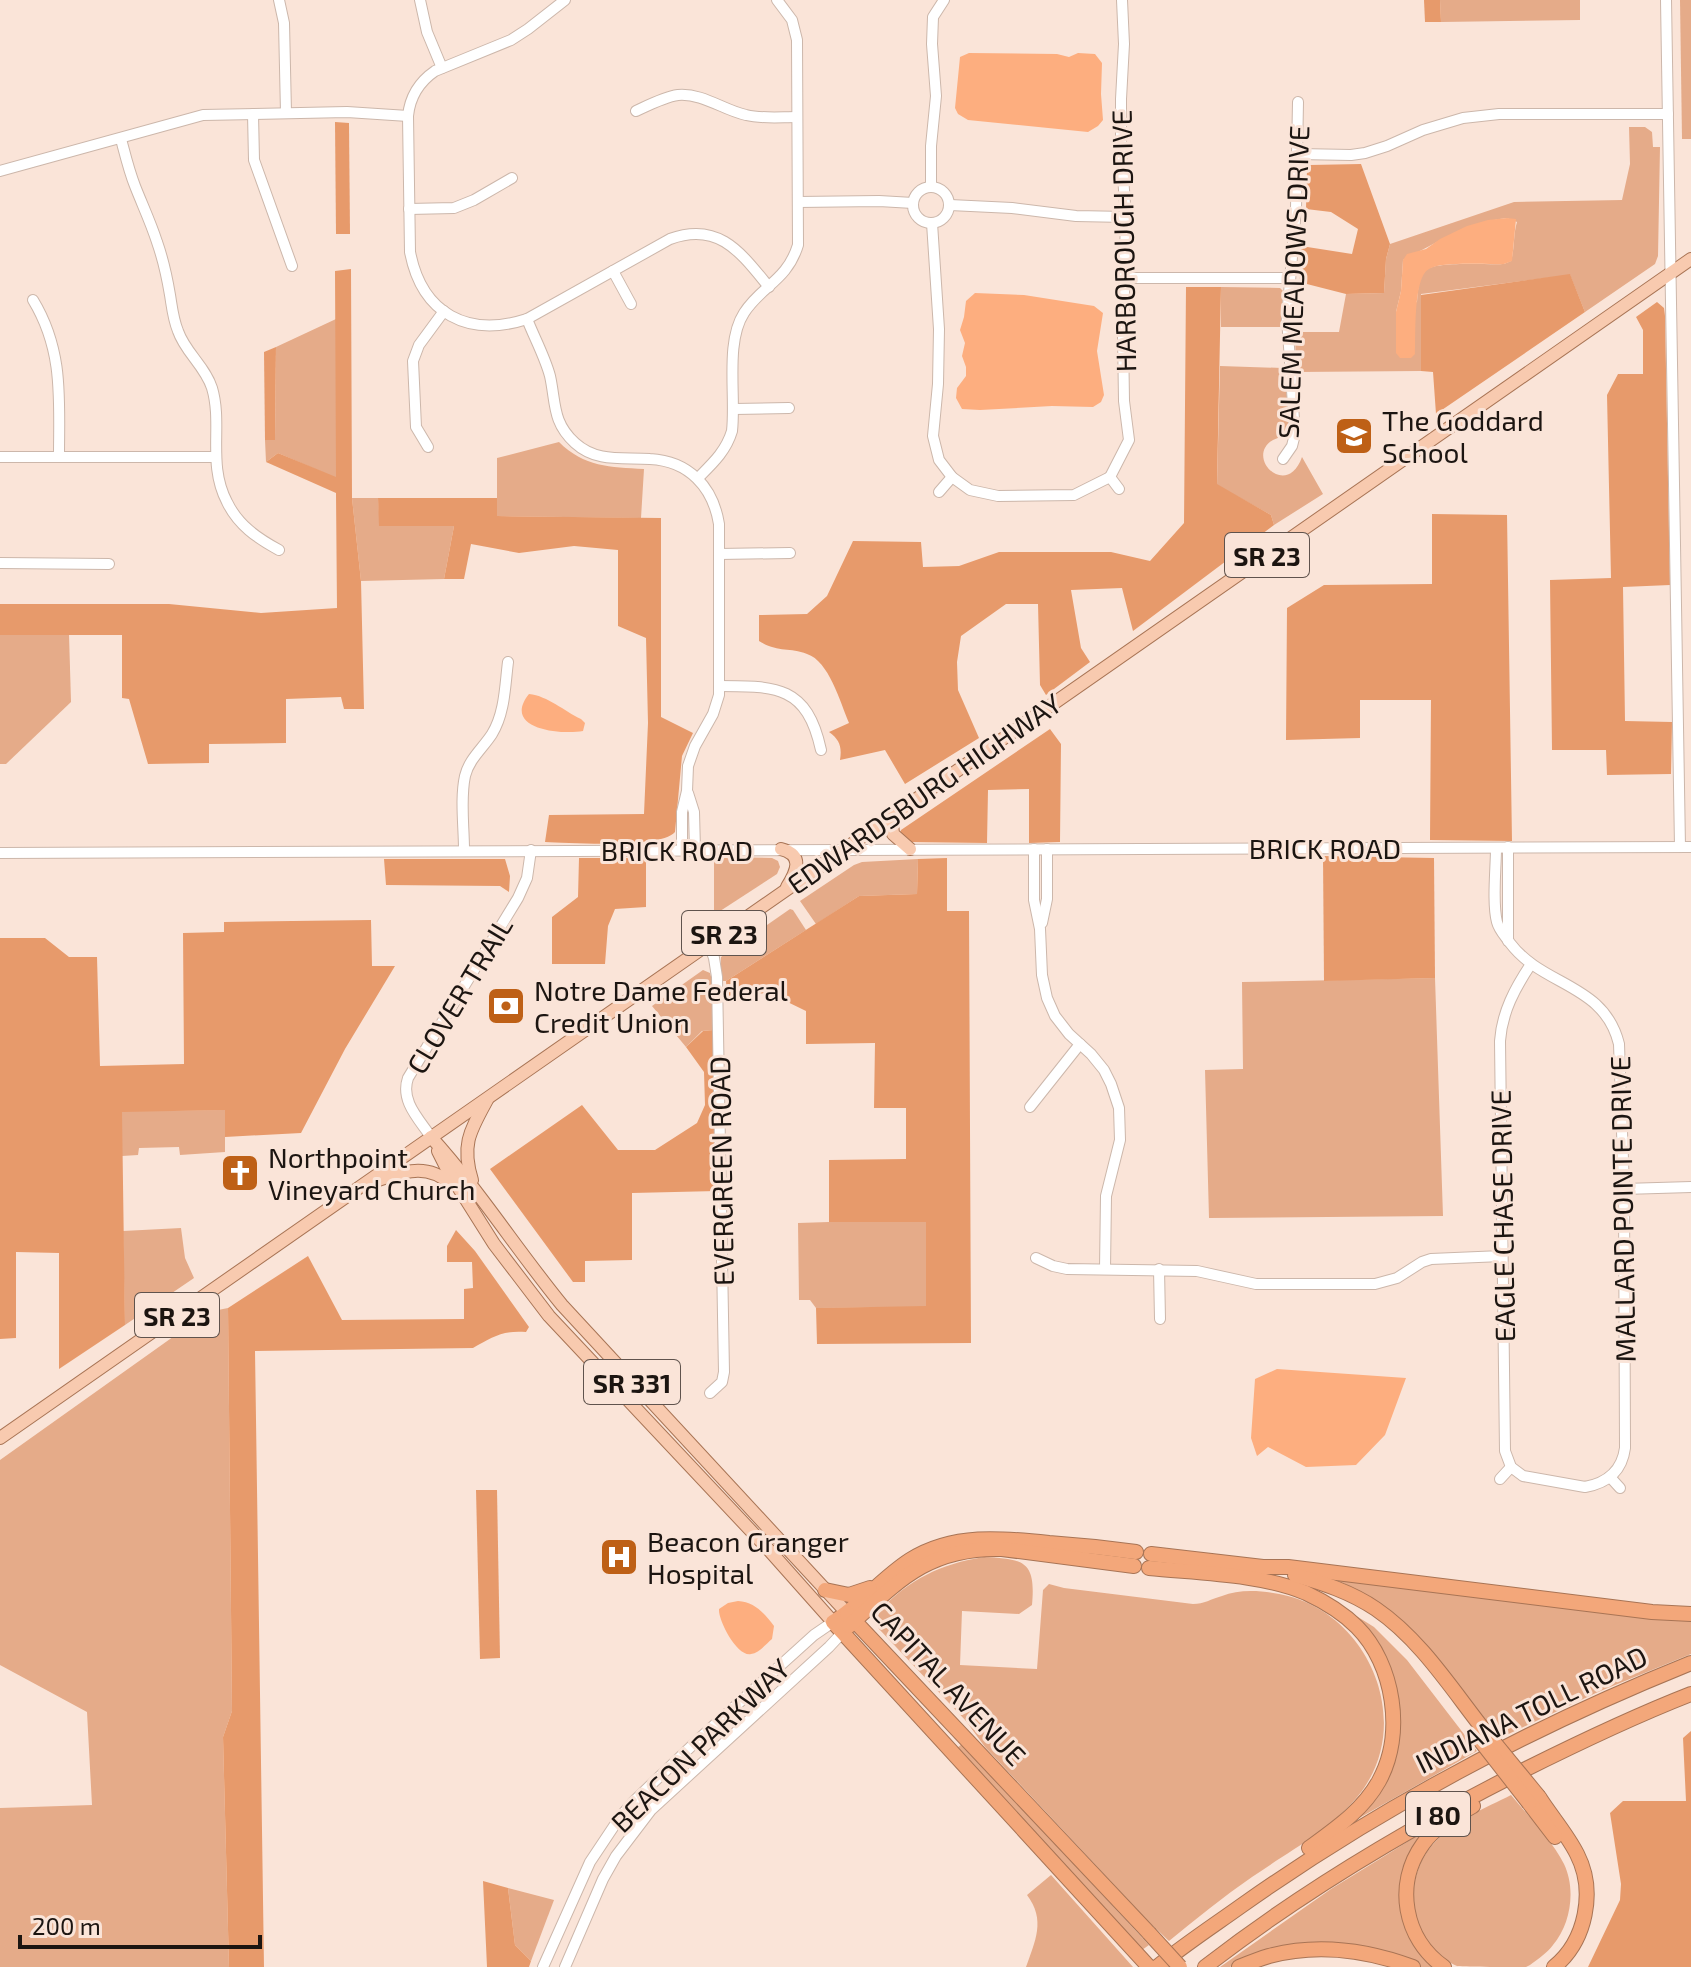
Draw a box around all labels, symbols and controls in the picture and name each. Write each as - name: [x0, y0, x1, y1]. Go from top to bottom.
- street label: HARBOROUGH DRIVE: [1104, 109, 1142, 373]
- street label: SALEM MEADOWS DRIVE: [1271, 125, 1315, 439]
- place label: The Goddard School: [1382, 403, 1544, 469]
- school or university icon: The Goddard School: [1333, 415, 1375, 457]
- road number: SR 23: [1225, 533, 1309, 577]
- street label: EDWARDSBURG HIGHWAY: [781, 685, 1068, 901]
- street label: BRICK ROAD: [1249, 831, 1401, 865]
- street label: BRICK ROAD: [601, 833, 753, 867]
- street label: CLOVER TRAIL: [399, 910, 519, 1080]
- road number: SR 23: [682, 911, 766, 955]
- place label: Notre Dame Federal Credit Union: [534, 973, 789, 1039]
- bank icon: Notre Dame Federal Credit Union: [485, 985, 527, 1027]
- street label: MALLARD POINTE DRIVE: [1602, 1055, 1642, 1363]
- street label: EVERGREEN ROAD: [702, 1056, 740, 1286]
- street label: EAGLE CHASE DRIVE: [1483, 1089, 1521, 1343]
- place label: Northpoint Vineyard Church: [268, 1140, 476, 1206]
- church icon: Northpoint Vineyard Church: [219, 1152, 261, 1194]
- road number: SR 23: [135, 1293, 219, 1337]
- road number: SR 331: [584, 1360, 680, 1404]
- place label: Beacon Granger Hospital: [647, 1524, 849, 1590]
- hospital icon: Beacon Granger Hospital: [598, 1536, 640, 1578]
- street label: CAPITAL AVENUE: [864, 1594, 1034, 1772]
- street label: INDIANA TOLL ROAD: [1410, 1638, 1652, 1780]
- street label: BEACON PARKWAY: [604, 1651, 796, 1839]
- road number: I 80: [1406, 1792, 1470, 1836]
- scale bar: [20, 1899, 260, 1949]
- text: 200 m: [32, 1911, 101, 1940]

